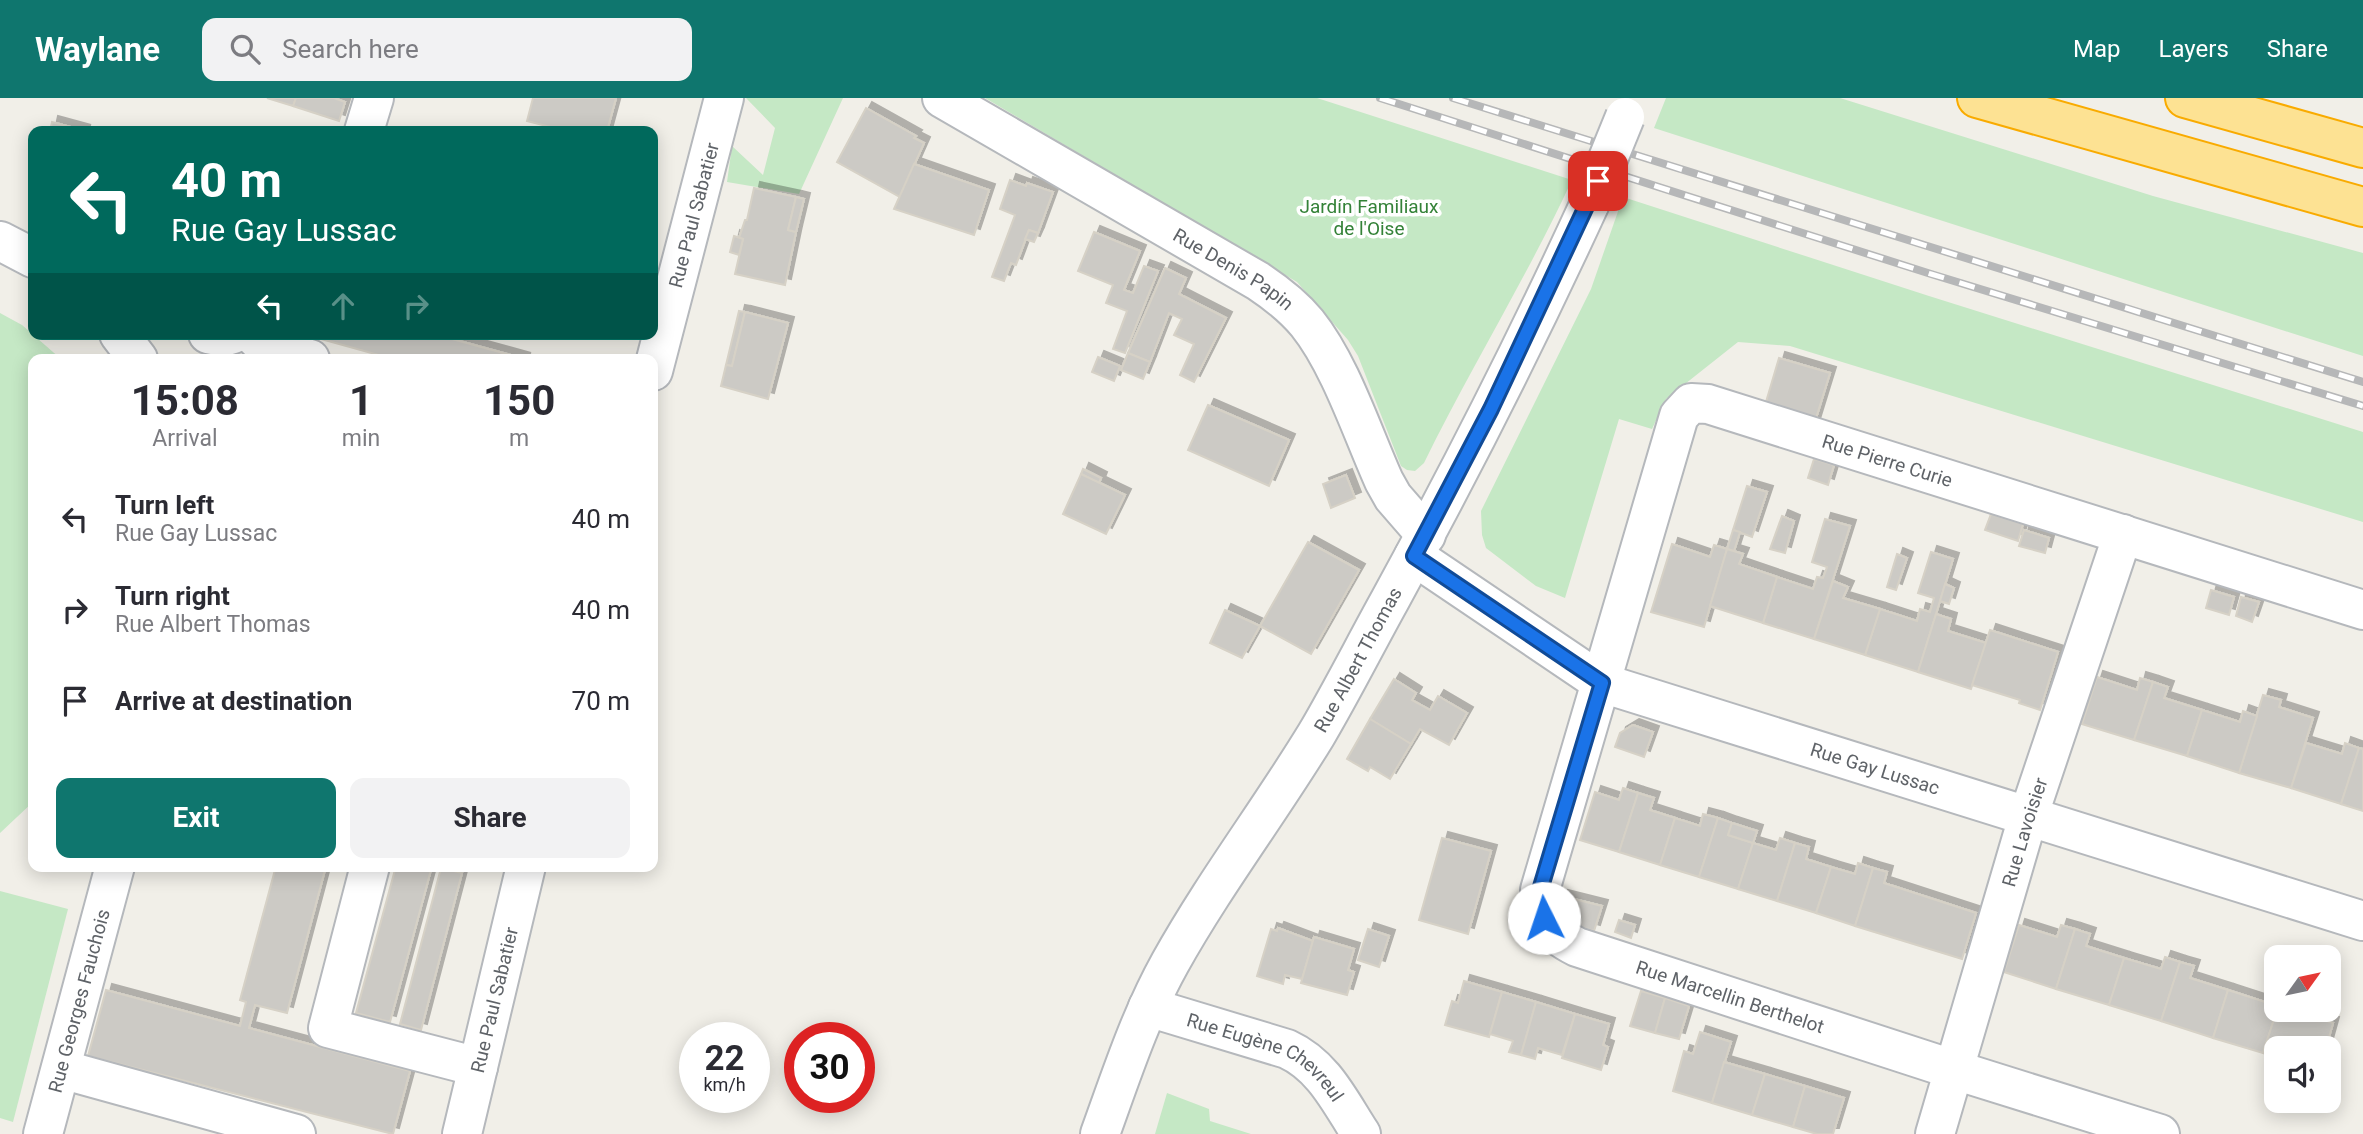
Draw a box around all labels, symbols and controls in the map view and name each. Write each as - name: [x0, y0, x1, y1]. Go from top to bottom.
- search box: [202, 18, 692, 81]
- text: Waylane: [35, 30, 160, 69]
- icon: search: [226, 30, 264, 68]
- text: Search here: [282, 34, 419, 64]
- text: Map: [2073, 35, 2121, 63]
- text: Layers: [2159, 35, 2229, 63]
- text: Share: [2267, 35, 2328, 63]
- street label: Rue Paul Sabatier: [664, 140, 724, 290]
- pin: [1568, 151, 1628, 211]
- text: 40 m: [171, 152, 282, 209]
- icon: left: [56, 154, 147, 245]
- icon: arrive: [1579, 162, 1617, 200]
- park label: Jardín Familiaux de l'Oise: [1300, 195, 1439, 240]
- text: Rue Gay Lussac: [171, 211, 397, 249]
- street label: Rue Denis Papin: [1169, 223, 1298, 315]
- icon: left: [251, 287, 289, 325]
- icon: ahead: [324, 287, 362, 325]
- icon: right: [397, 287, 435, 325]
- text: 15:08: [131, 376, 239, 425]
- text: 1: [349, 376, 373, 425]
- text: 150: [483, 376, 555, 425]
- text: Arrival: [152, 425, 218, 452]
- text: min: [342, 425, 380, 452]
- text: m: [509, 425, 529, 452]
- street label: Rue Pierre Curie: [1819, 429, 1955, 492]
- text: Turn left: [115, 490, 214, 520]
- icon: left: [56, 500, 94, 538]
- text: 40 m: [572, 504, 630, 534]
- text: Rue Gay Lussac: [115, 520, 277, 547]
- text: Turn right: [115, 581, 230, 611]
- street label: Rue Albert Thomas: [1309, 583, 1406, 736]
- icon: right: [56, 591, 94, 629]
- text: 40 m: [572, 595, 630, 625]
- text: Rue Albert Thomas: [115, 611, 311, 638]
- icon: arrive: [56, 682, 94, 720]
- text: Arrive at destination: [115, 686, 352, 716]
- text: 70 m: [572, 686, 630, 716]
- street label: Rue Gay Lussac: [1808, 737, 1943, 799]
- street label: Rue Lavoisier: [1997, 774, 2052, 889]
- button: Exit: [56, 778, 336, 858]
- button: Share: [350, 778, 630, 858]
- position arrow: [1507, 881, 1581, 955]
- street label: Rue Georges Fauchois: [43, 906, 114, 1095]
- street label: Rue Paul Sabatier: [466, 924, 523, 1075]
- north arrow: [2264, 945, 2342, 1022]
- map controls: [2264, 945, 2341, 1113]
- street label: Rue Marcellin Berthelot: [1633, 956, 1827, 1038]
- street label: Rue Eugène Chevreul: [1184, 1008, 1349, 1106]
- speed limit sign: 30: [784, 1022, 875, 1113]
- button: sound: [2264, 1036, 2341, 1113]
- text: 22: [704, 1038, 745, 1079]
- text: km/h: [703, 1074, 746, 1095]

